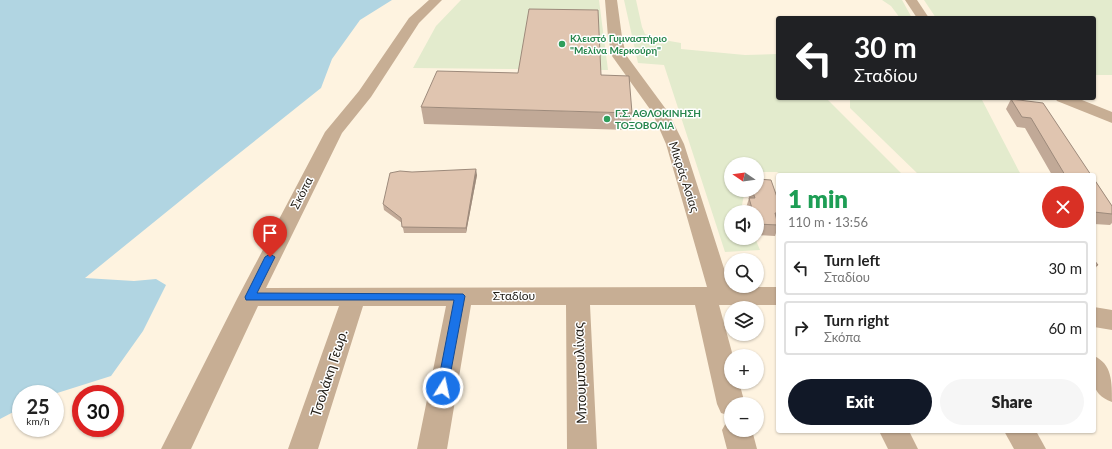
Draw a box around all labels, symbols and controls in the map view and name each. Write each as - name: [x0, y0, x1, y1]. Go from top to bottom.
- text: 30 m: [854, 30, 917, 64]
- place label: Κλειστό Γυμναστήριο "Μελίνα Μερκούρη": [570, 32, 667, 56]
- icon: left: [788, 32, 840, 84]
- marker: Κλειστό Γυμναστήριο "Μελίνα Μερκούρη": [557, 39, 567, 49]
- text: Σταδίου: [854, 64, 918, 86]
- place label: Γ.Σ. ΑΘΛΟΚΙΝΗΣΗ ΤΟΞΟΒΟΛΙΑ: [615, 107, 701, 131]
- marker: Γ.Σ. ΑΘΛΟΚΙΝΗΣΗ ΤΟΞΟΒΟΛΙΑ: [602, 114, 612, 124]
- street label: Μικράς Ασίας: [666, 140, 703, 214]
- north arrow: [724, 157, 764, 197]
- map controls: [724, 157, 764, 437]
- street label: Σκόπα: [287, 173, 316, 211]
- text: 1 min: [788, 184, 848, 213]
- button: close: [1042, 186, 1084, 228]
- button: sound: [724, 205, 764, 245]
- text: 110 m · 13:56: [788, 214, 868, 230]
- pin: [253, 216, 287, 257]
- icon: arrive: [259, 222, 281, 244]
- text: Turn left: [824, 251, 880, 269]
- button: search: [724, 253, 764, 293]
- icon: left: [790, 257, 812, 279]
- text: 30 m: [1048, 259, 1082, 277]
- text: Σταδίου: [824, 269, 870, 285]
- street label: Σταδίου: [493, 288, 535, 303]
- button: layers: [724, 301, 764, 341]
- text: Turn right: [824, 311, 889, 329]
- icon: right: [790, 317, 812, 339]
- text: 60 m: [1048, 319, 1082, 337]
- street label: Μπουμπουλίνας: [569, 321, 590, 424]
- street label: Τσολάκη Γεωρ.: [306, 327, 351, 419]
- text: Σκόπα: [824, 329, 861, 345]
- button: +: [724, 349, 764, 389]
- position arrow: [422, 367, 464, 409]
- button: Exit: [788, 379, 932, 425]
- button: Share: [940, 379, 1084, 425]
- speed limit sign: 30: [72, 385, 124, 437]
- text: 25: [26, 394, 50, 418]
- button: −: [724, 397, 764, 437]
- text: km/h: [26, 415, 50, 427]

